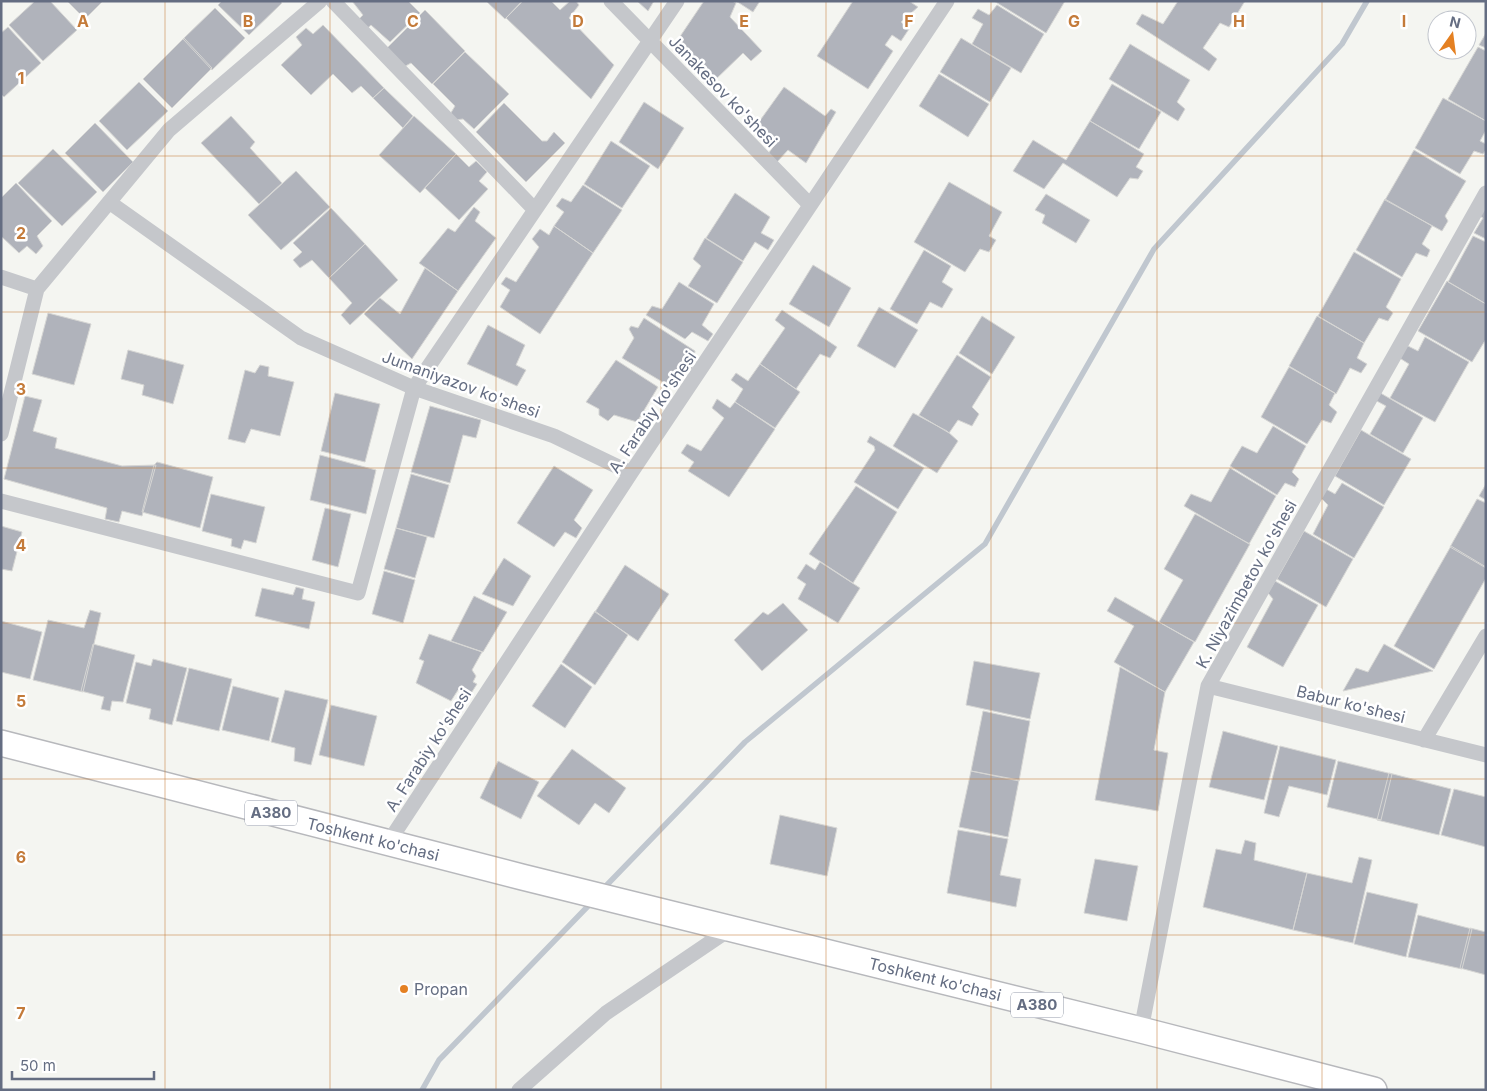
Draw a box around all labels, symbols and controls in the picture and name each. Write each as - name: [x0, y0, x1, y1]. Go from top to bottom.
- north arrow: [1427, 10, 1477, 60]
- text: A: [77, 11, 89, 31]
- text: B: [243, 11, 253, 31]
- text: C: [407, 11, 419, 31]
- text: D: [572, 11, 584, 31]
- text: E: [739, 11, 749, 31]
- text: F: [904, 11, 914, 31]
- text: G: [1068, 11, 1080, 31]
- text: H: [1233, 11, 1245, 31]
- text: I: [1402, 11, 1406, 31]
- text: N: [1448, 12, 1462, 31]
- street label: Janakesov ko'shesi: [665, 31, 781, 151]
- text: 1: [18, 68, 24, 88]
- text: 2: [16, 223, 26, 243]
- street label: Jumaniyazov ko'shesi: [379, 346, 543, 422]
- street label: A. Farabiy ko'shesi: [604, 347, 700, 477]
- text: 3: [16, 379, 26, 399]
- street label: K. Niyazimbetov ko'shesi: [1191, 496, 1301, 672]
- text: 4: [16, 535, 27, 555]
- street label: Babur ko'shesi: [1295, 681, 1407, 727]
- street label: A. Farabiy ko'shesi: [381, 685, 475, 815]
- text: 5: [16, 691, 26, 711]
- road number: A380: [245, 800, 297, 826]
- street label: Toshkent ko'chasi: [305, 813, 441, 865]
- text: 6: [16, 847, 26, 867]
- street label: Toshkent ko'chasi: [867, 953, 1003, 1005]
- place label: Propan: [414, 979, 468, 999]
- marker: Propan: [398, 983, 410, 995]
- road number: A380: [1011, 992, 1063, 1018]
- text: 7: [16, 1003, 26, 1023]
- scale bar: [12, 1048, 155, 1080]
- text: 50 m: [20, 1056, 56, 1075]

